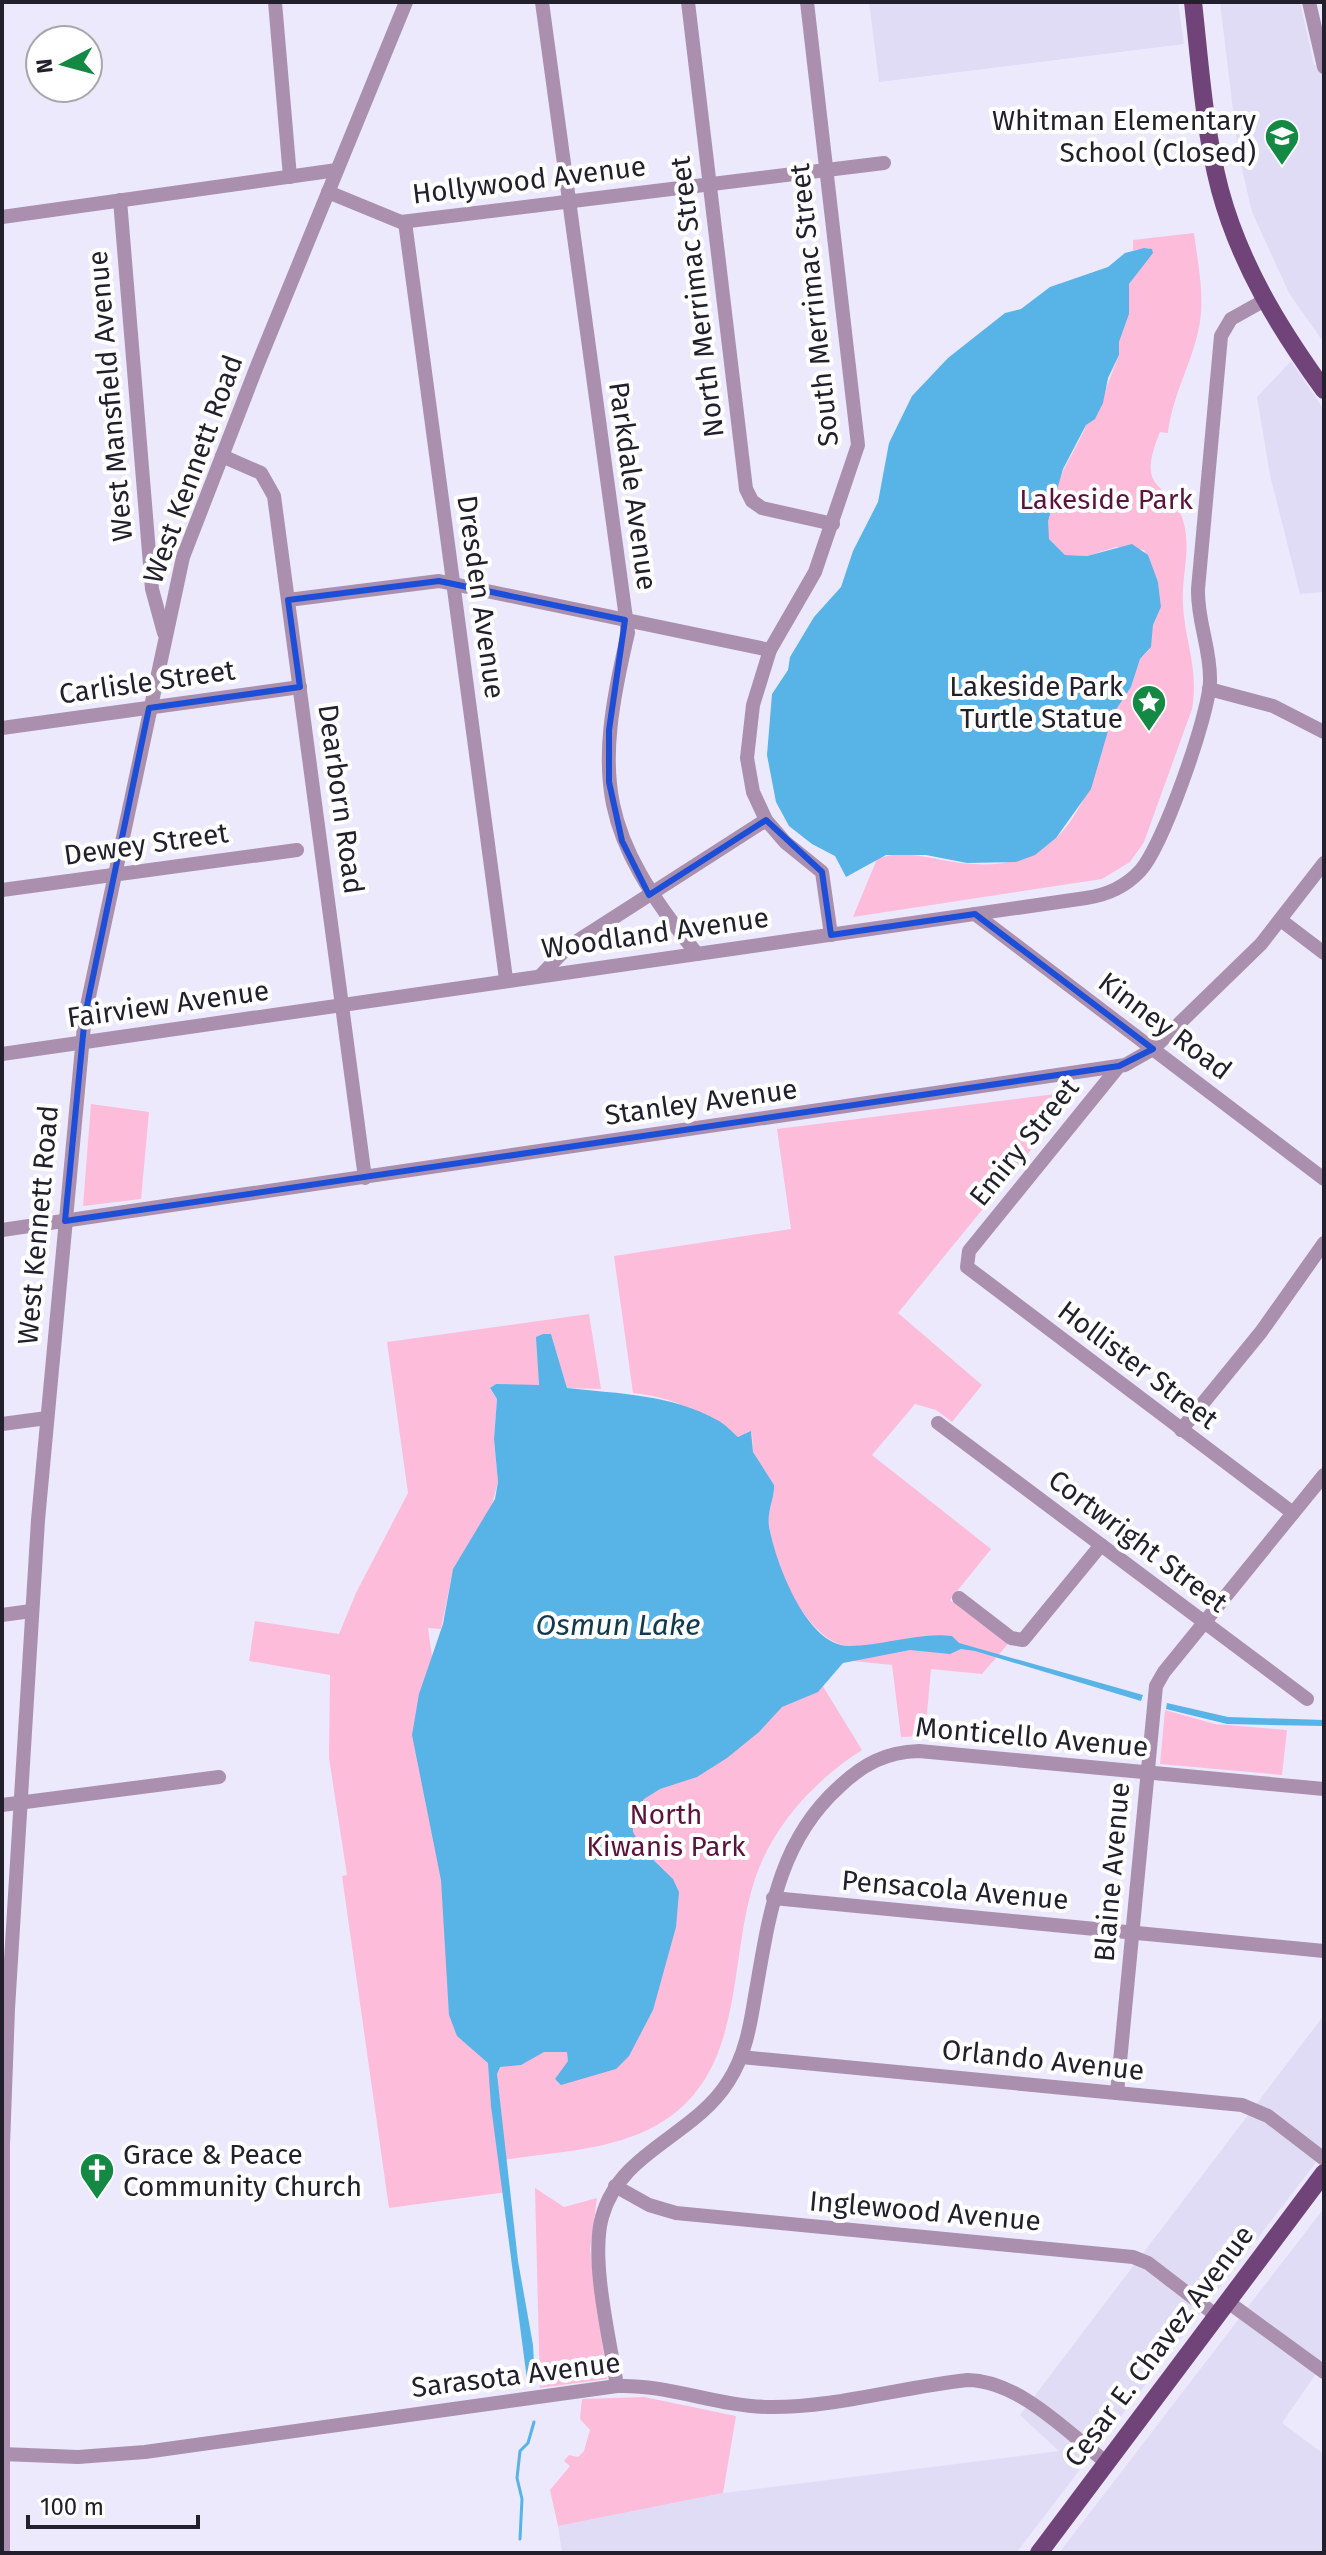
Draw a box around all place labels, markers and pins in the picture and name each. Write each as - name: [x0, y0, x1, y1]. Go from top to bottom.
- place label: Whitman Elementary School (Closed): [992, 104, 1256, 169]
- school or university icon: Whitman Elementary School (Closed): [1263, 117, 1301, 167]
- place label: Lakeside Park Turtle Statue: [949, 670, 1124, 735]
- place icon: Lakeside Park Turtle Statue: [1130, 683, 1168, 733]
- place label: Grace & Peace Community Church: [123, 2138, 362, 2203]
- church icon: Grace & Peace Community Church: [78, 2151, 116, 2201]

